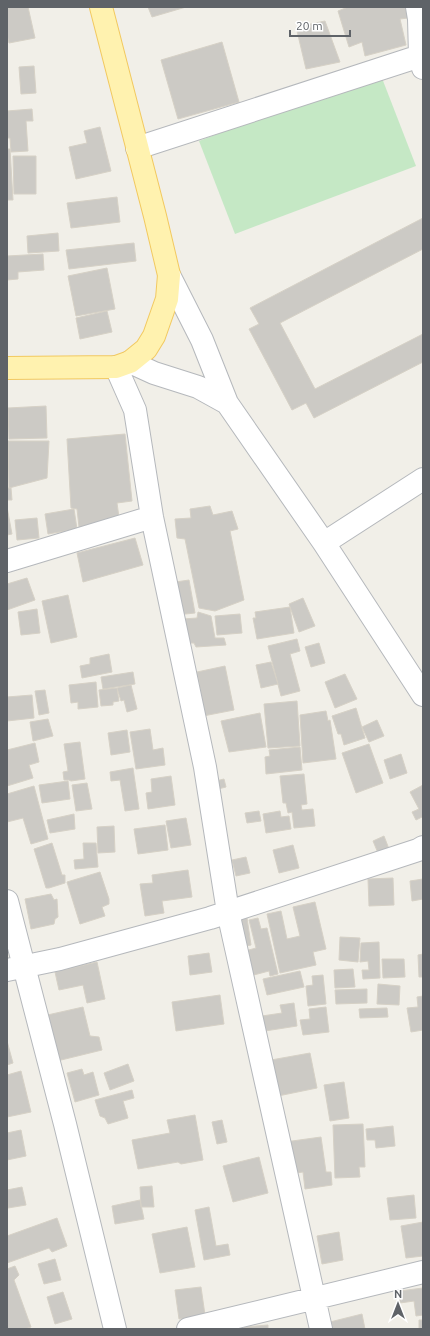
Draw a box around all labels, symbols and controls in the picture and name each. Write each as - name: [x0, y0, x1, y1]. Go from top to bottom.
- scale bar: [290, 12, 350, 38]
- text: 20 m: [296, 19, 323, 32]
- north arrow: [378, 1284, 418, 1324]
- text: N: [394, 1288, 402, 1300]

